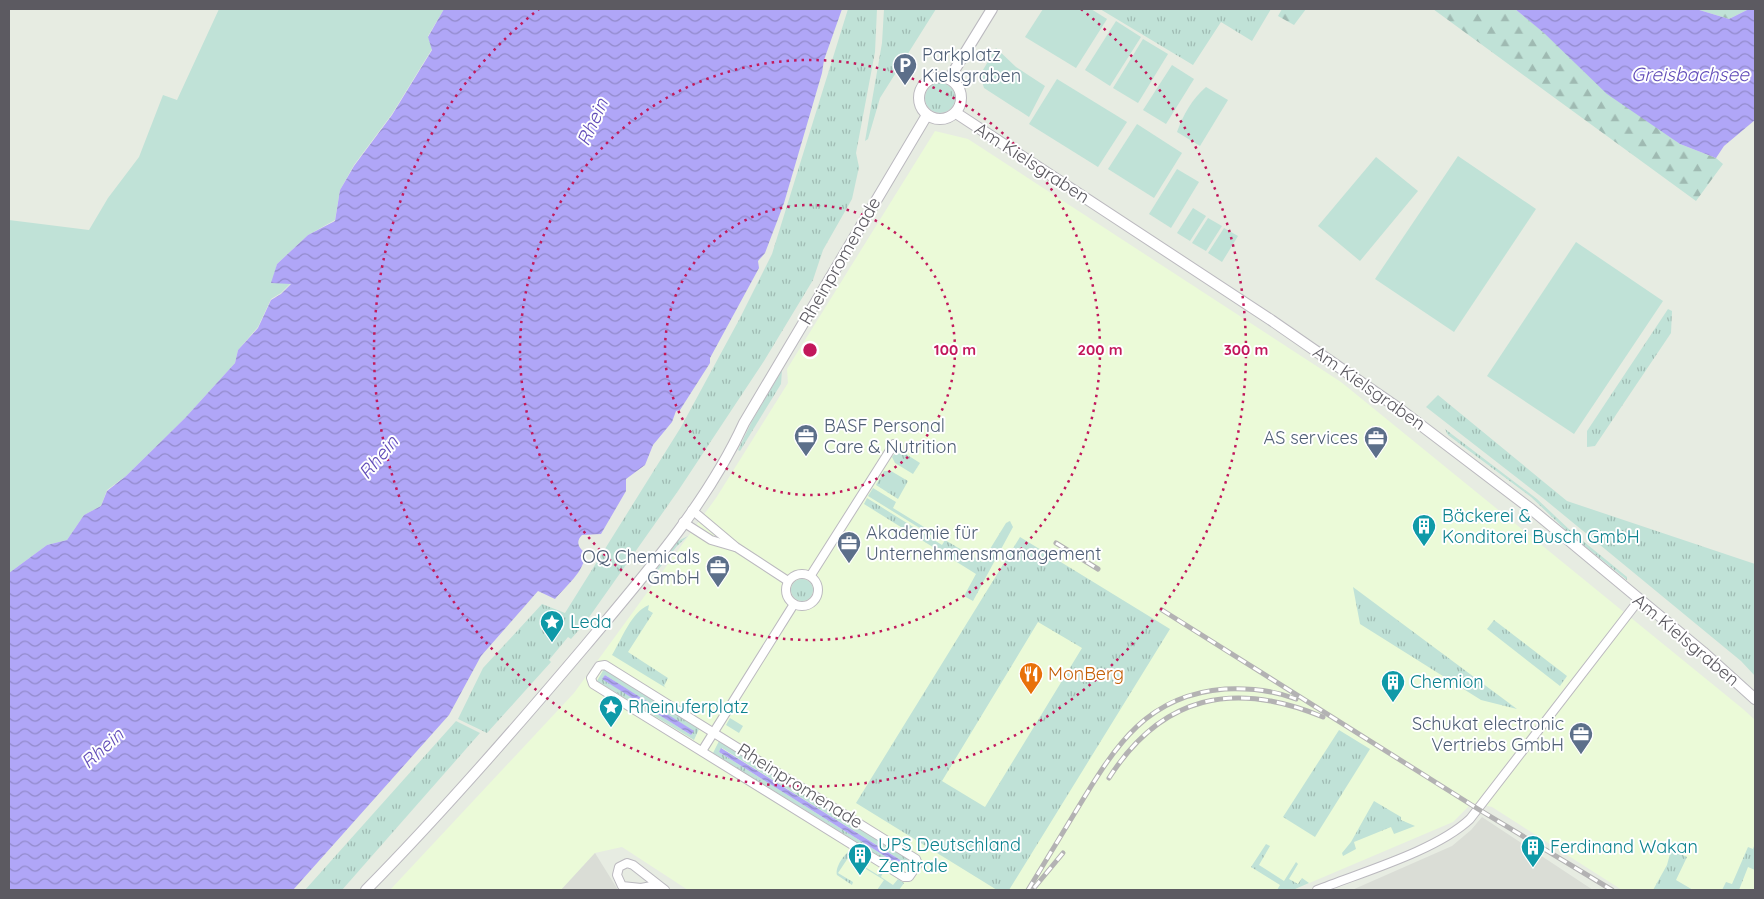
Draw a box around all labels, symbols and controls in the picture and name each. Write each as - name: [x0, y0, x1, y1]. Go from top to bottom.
- place label: Parkplatz Kielsgraben: [922, 43, 1021, 87]
- parking icon: Parkplatz Kielsgraben: [892, 52, 918, 86]
- water label: Greisbachsee: [1631, 62, 1750, 86]
- water label: Rhein: [571, 94, 613, 149]
- street label: Am Kielsgraben: [971, 117, 1094, 208]
- street label: Rheinpromenade: [794, 193, 886, 329]
- text: 100 m: [934, 340, 976, 359]
- text: 200 m: [1078, 340, 1123, 359]
- text: 300 m: [1224, 340, 1268, 359]
- street label: Am Kielsgraben: [1309, 340, 1430, 435]
- centre of rings: [801, 341, 819, 359]
- place label: BASF Personal Care & Nutrition: [824, 414, 957, 458]
- office icon: BASF Personal Care & Nutrition: [793, 423, 819, 457]
- office icon: AS services: [1363, 425, 1389, 459]
- place label: AS services: [1264, 426, 1358, 449]
- water label: Rhein: [353, 430, 404, 484]
- place label: Bäckerei & Konditorei Busch GmbH: [1442, 504, 1640, 548]
- building icon: Bäckerei & Konditorei Busch GmbH: [1411, 513, 1437, 547]
- place label: Akademie für Unternehmensmanagement: [866, 521, 1101, 565]
- office icon: Akademie für Unternehmensmanagement: [836, 530, 862, 564]
- place label: OQ Chemicals GmbH: [582, 545, 700, 589]
- office icon: OQ Chemicals GmbH: [705, 554, 731, 588]
- street label: Am Kielsgraben: [1628, 588, 1744, 691]
- place icon: Leda: [539, 609, 565, 643]
- place label: Leda: [570, 610, 612, 633]
- restaurant icon: MonBerg: [1018, 661, 1044, 695]
- place label: MonBerg: [1048, 662, 1124, 685]
- building icon: Chemion: [1380, 669, 1406, 703]
- place label: Chemion: [1410, 670, 1484, 693]
- place icon: Rheinuferplatz: [598, 694, 624, 728]
- place label: Rheinuferplatz: [628, 695, 749, 718]
- place label: Schukat electronic Vertriebs GmbH: [1412, 712, 1564, 756]
- office icon: Schukat electronic Vertriebs GmbH: [1568, 721, 1594, 755]
- water label: Rhein: [76, 722, 129, 773]
- street label: Rheinpromenade: [733, 738, 867, 833]
- place label: UPS Deutschland Zentrale: [878, 833, 1021, 877]
- building icon: Ferdinand Wakan: [1520, 834, 1546, 868]
- place label: Ferdinand Wakan: [1550, 835, 1698, 858]
- building icon: UPS Deutschland Zentrale: [847, 842, 873, 876]

